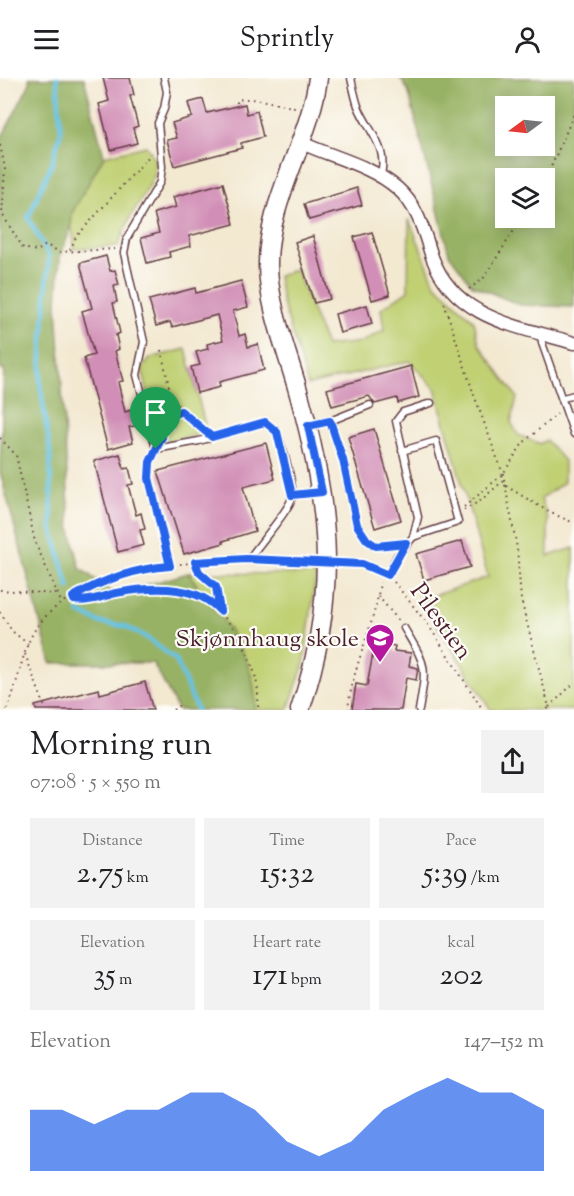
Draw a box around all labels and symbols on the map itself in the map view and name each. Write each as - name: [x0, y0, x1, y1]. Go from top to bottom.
- north arrow: [495, 96, 555, 156]
- pin: [130, 387, 181, 449]
- street label: Pilestien: [401, 577, 480, 668]
- school or university icon: Skjønnhaug skole: [364, 622, 396, 664]
- place label: Skjønnhaug skole: [176, 623, 359, 657]

